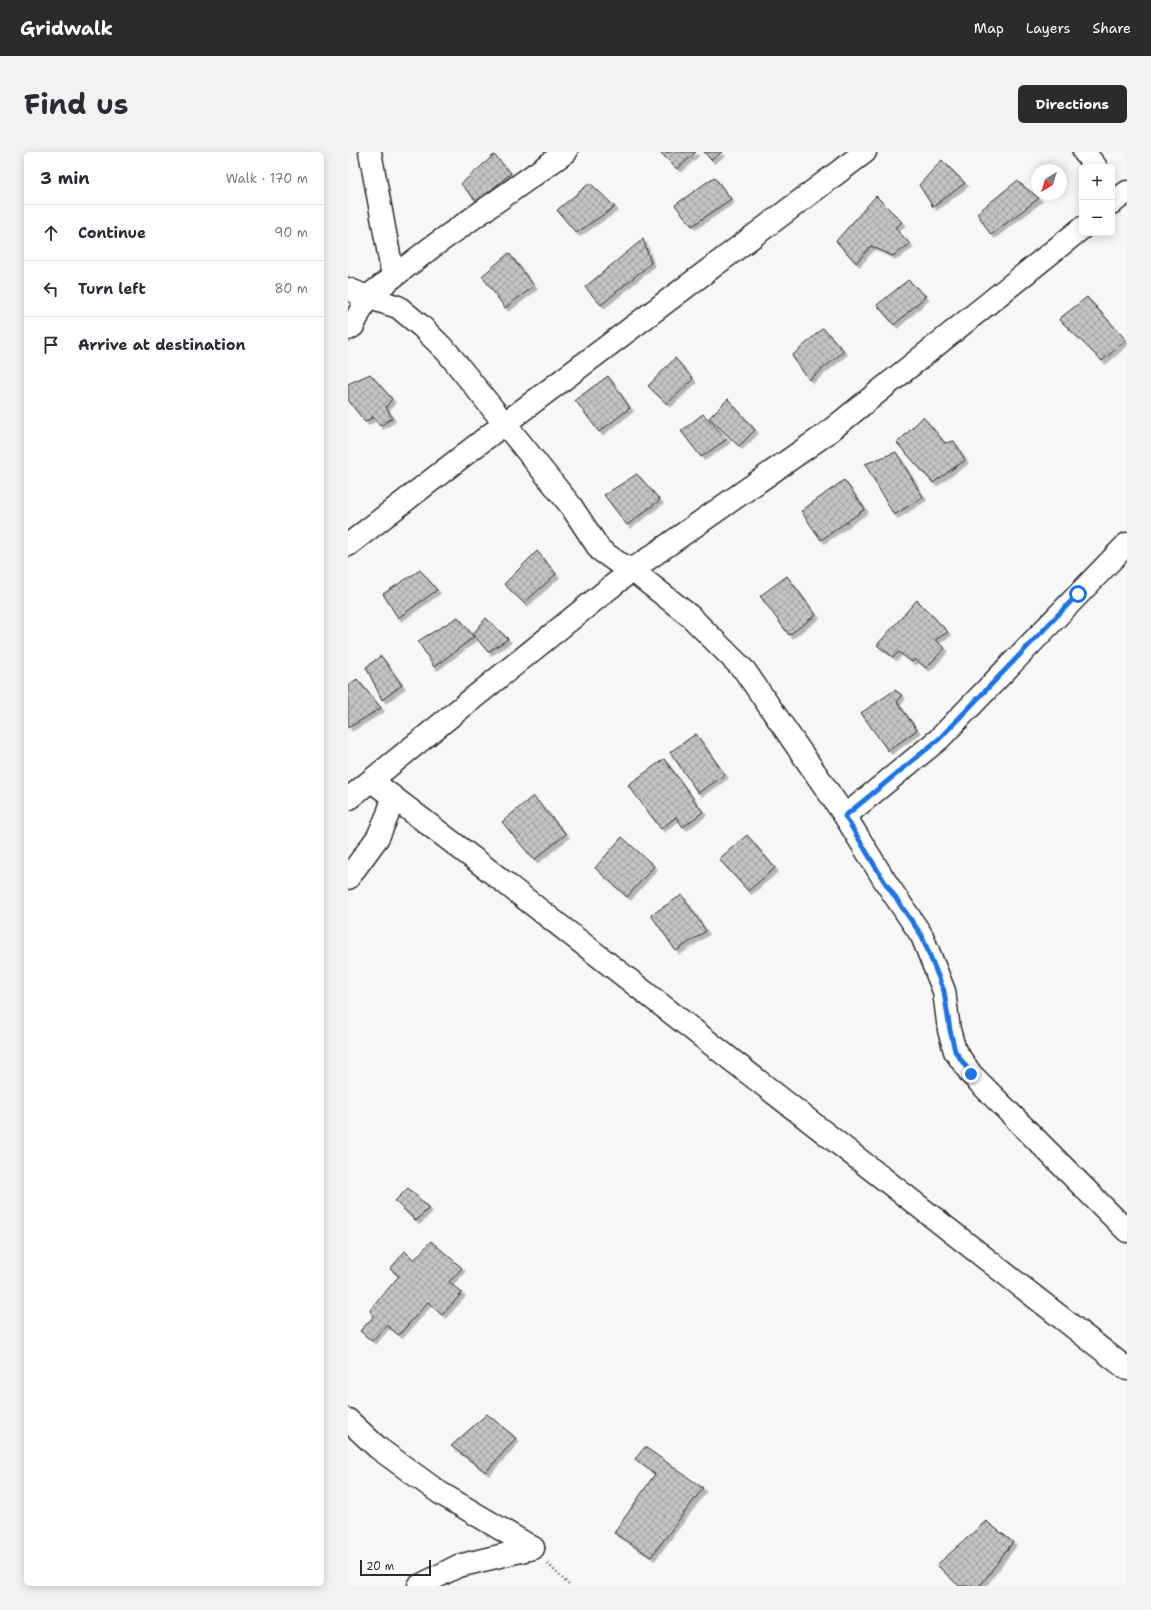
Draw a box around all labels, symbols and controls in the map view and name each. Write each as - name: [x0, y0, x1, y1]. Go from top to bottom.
- text: Gridwalk: [20, 16, 113, 41]
- text: Map: [974, 19, 1004, 37]
- text: Layers: [1026, 19, 1070, 37]
- text: Share: [1092, 19, 1131, 37]
- text: Find us: [24, 85, 129, 123]
- button: Directions: [1018, 85, 1127, 123]
- north arrow: [1031, 164, 1067, 200]
- map controls: [1079, 164, 1115, 236]
- button: +: [1079, 164, 1115, 200]
- text: 3 min: [40, 167, 90, 189]
- text: Walk · 170 m: [226, 170, 308, 187]
- button: −: [1079, 200, 1115, 236]
- icon: ahead: [40, 222, 62, 244]
- text: Continue: [78, 223, 146, 243]
- text: 90 m: [274, 224, 308, 241]
- icon: left: [40, 278, 62, 300]
- text: Turn left: [78, 279, 146, 299]
- text: 80 m: [274, 280, 308, 297]
- icon: arrive: [40, 334, 62, 356]
- text: Arrive at destination: [78, 335, 246, 355]
- route start: [1069, 585, 1087, 603]
- route end: [962, 1065, 980, 1083]
- scale bar: [360, 1558, 431, 1577]
- text: 20 m: [366, 1559, 394, 1574]

